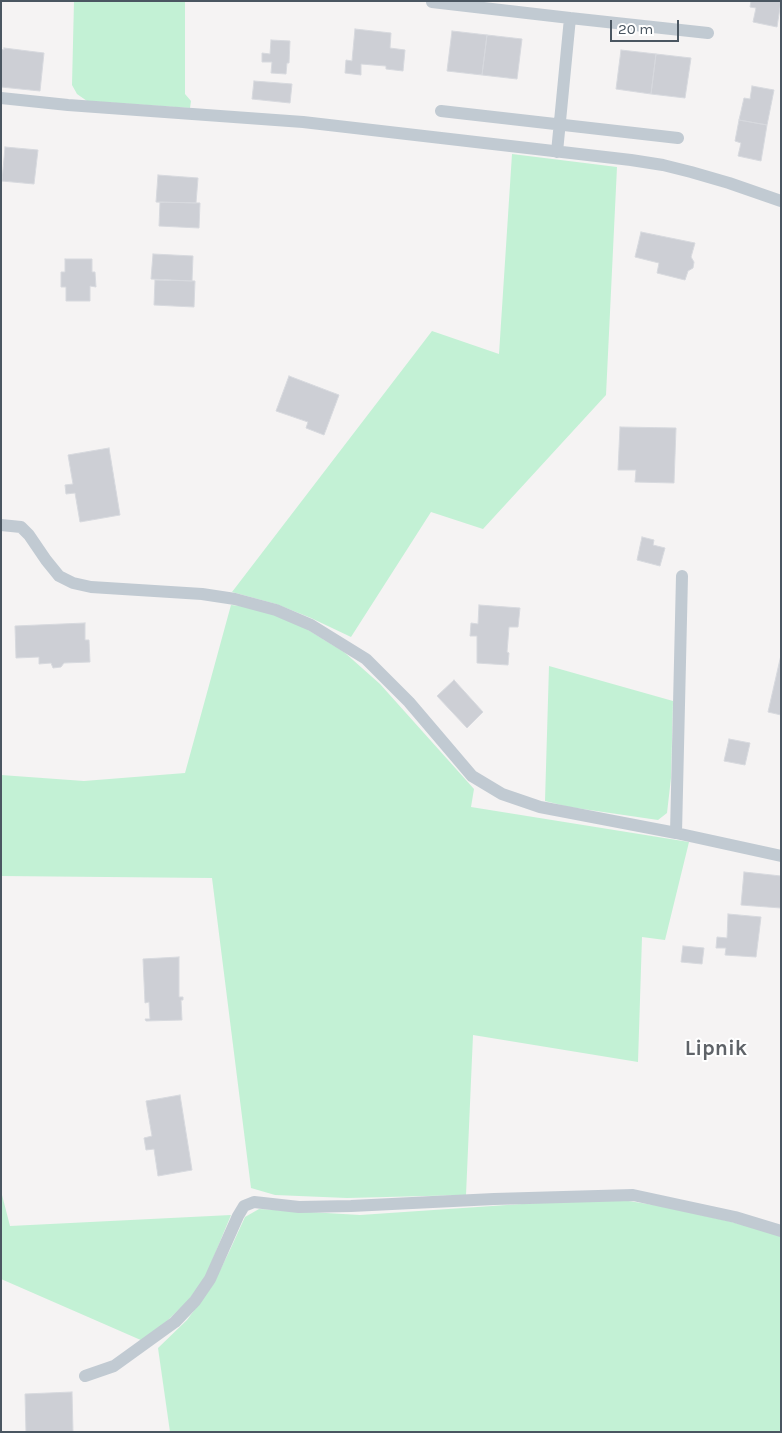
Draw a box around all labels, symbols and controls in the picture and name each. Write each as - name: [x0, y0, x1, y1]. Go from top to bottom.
- scale bar: [612, 10, 681, 42]
- text: 20 m: [618, 20, 653, 38]
- district label: Lipnik: [685, 1036, 747, 1062]

